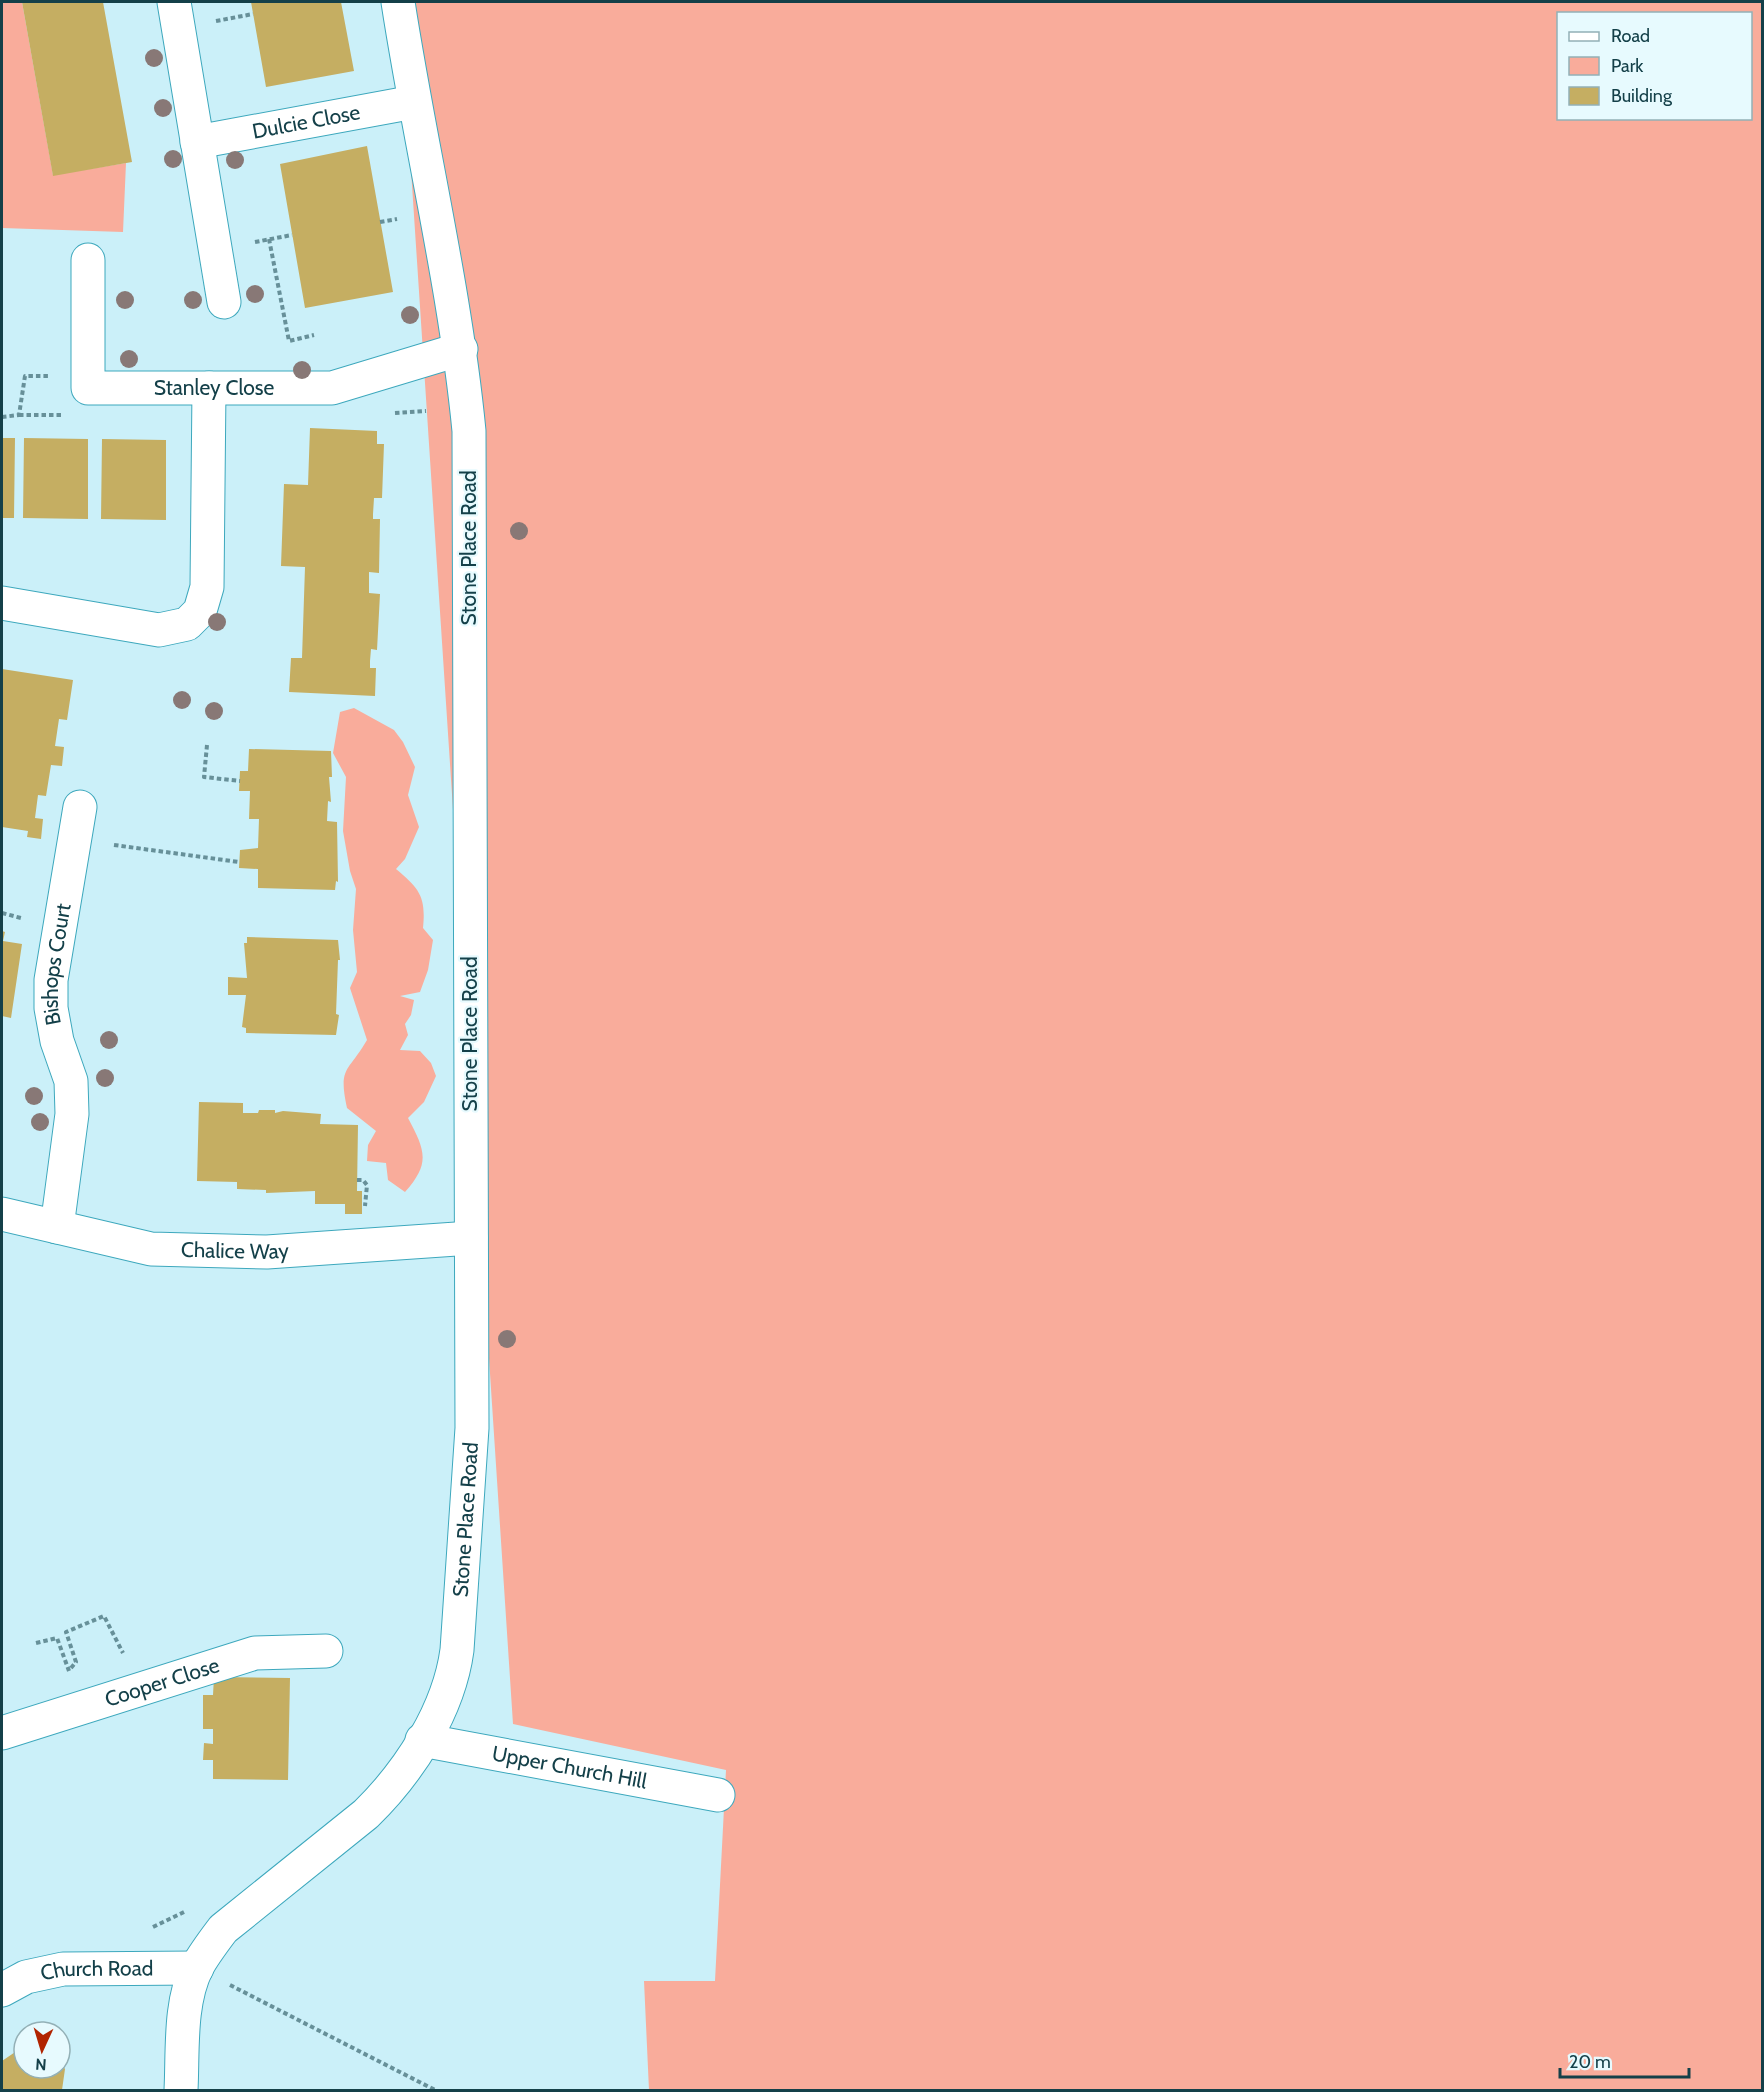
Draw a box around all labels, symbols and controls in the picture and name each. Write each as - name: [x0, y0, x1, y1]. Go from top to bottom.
- legend: [1557, 12, 1752, 120]
- text: Road: [1611, 25, 1650, 47]
- text: Park: [1611, 55, 1644, 77]
- text: Building: [1611, 85, 1673, 107]
- street label: Dulcie Close: [250, 99, 362, 144]
- street label: Stanley Close: [154, 375, 275, 400]
- street label: Stone Place Road: [456, 470, 481, 626]
- street label: Bishops Court: [38, 902, 76, 1027]
- street label: Stone Place Road: [457, 956, 482, 1112]
- street label: Chalice Way: [181, 1237, 290, 1264]
- street label: Stone Place Road: [448, 1441, 483, 1598]
- street label: Cooper Close: [102, 1652, 222, 1712]
- street label: Upper Church Hill: [490, 1740, 649, 1794]
- street label: Church Road: [38, 1955, 153, 1986]
- north arrow: [12, 2020, 72, 2080]
- scale bar: [1560, 2041, 1689, 2079]
- text: 20 m: [1569, 2051, 1611, 2073]
- text: N: [35, 2055, 47, 2074]

